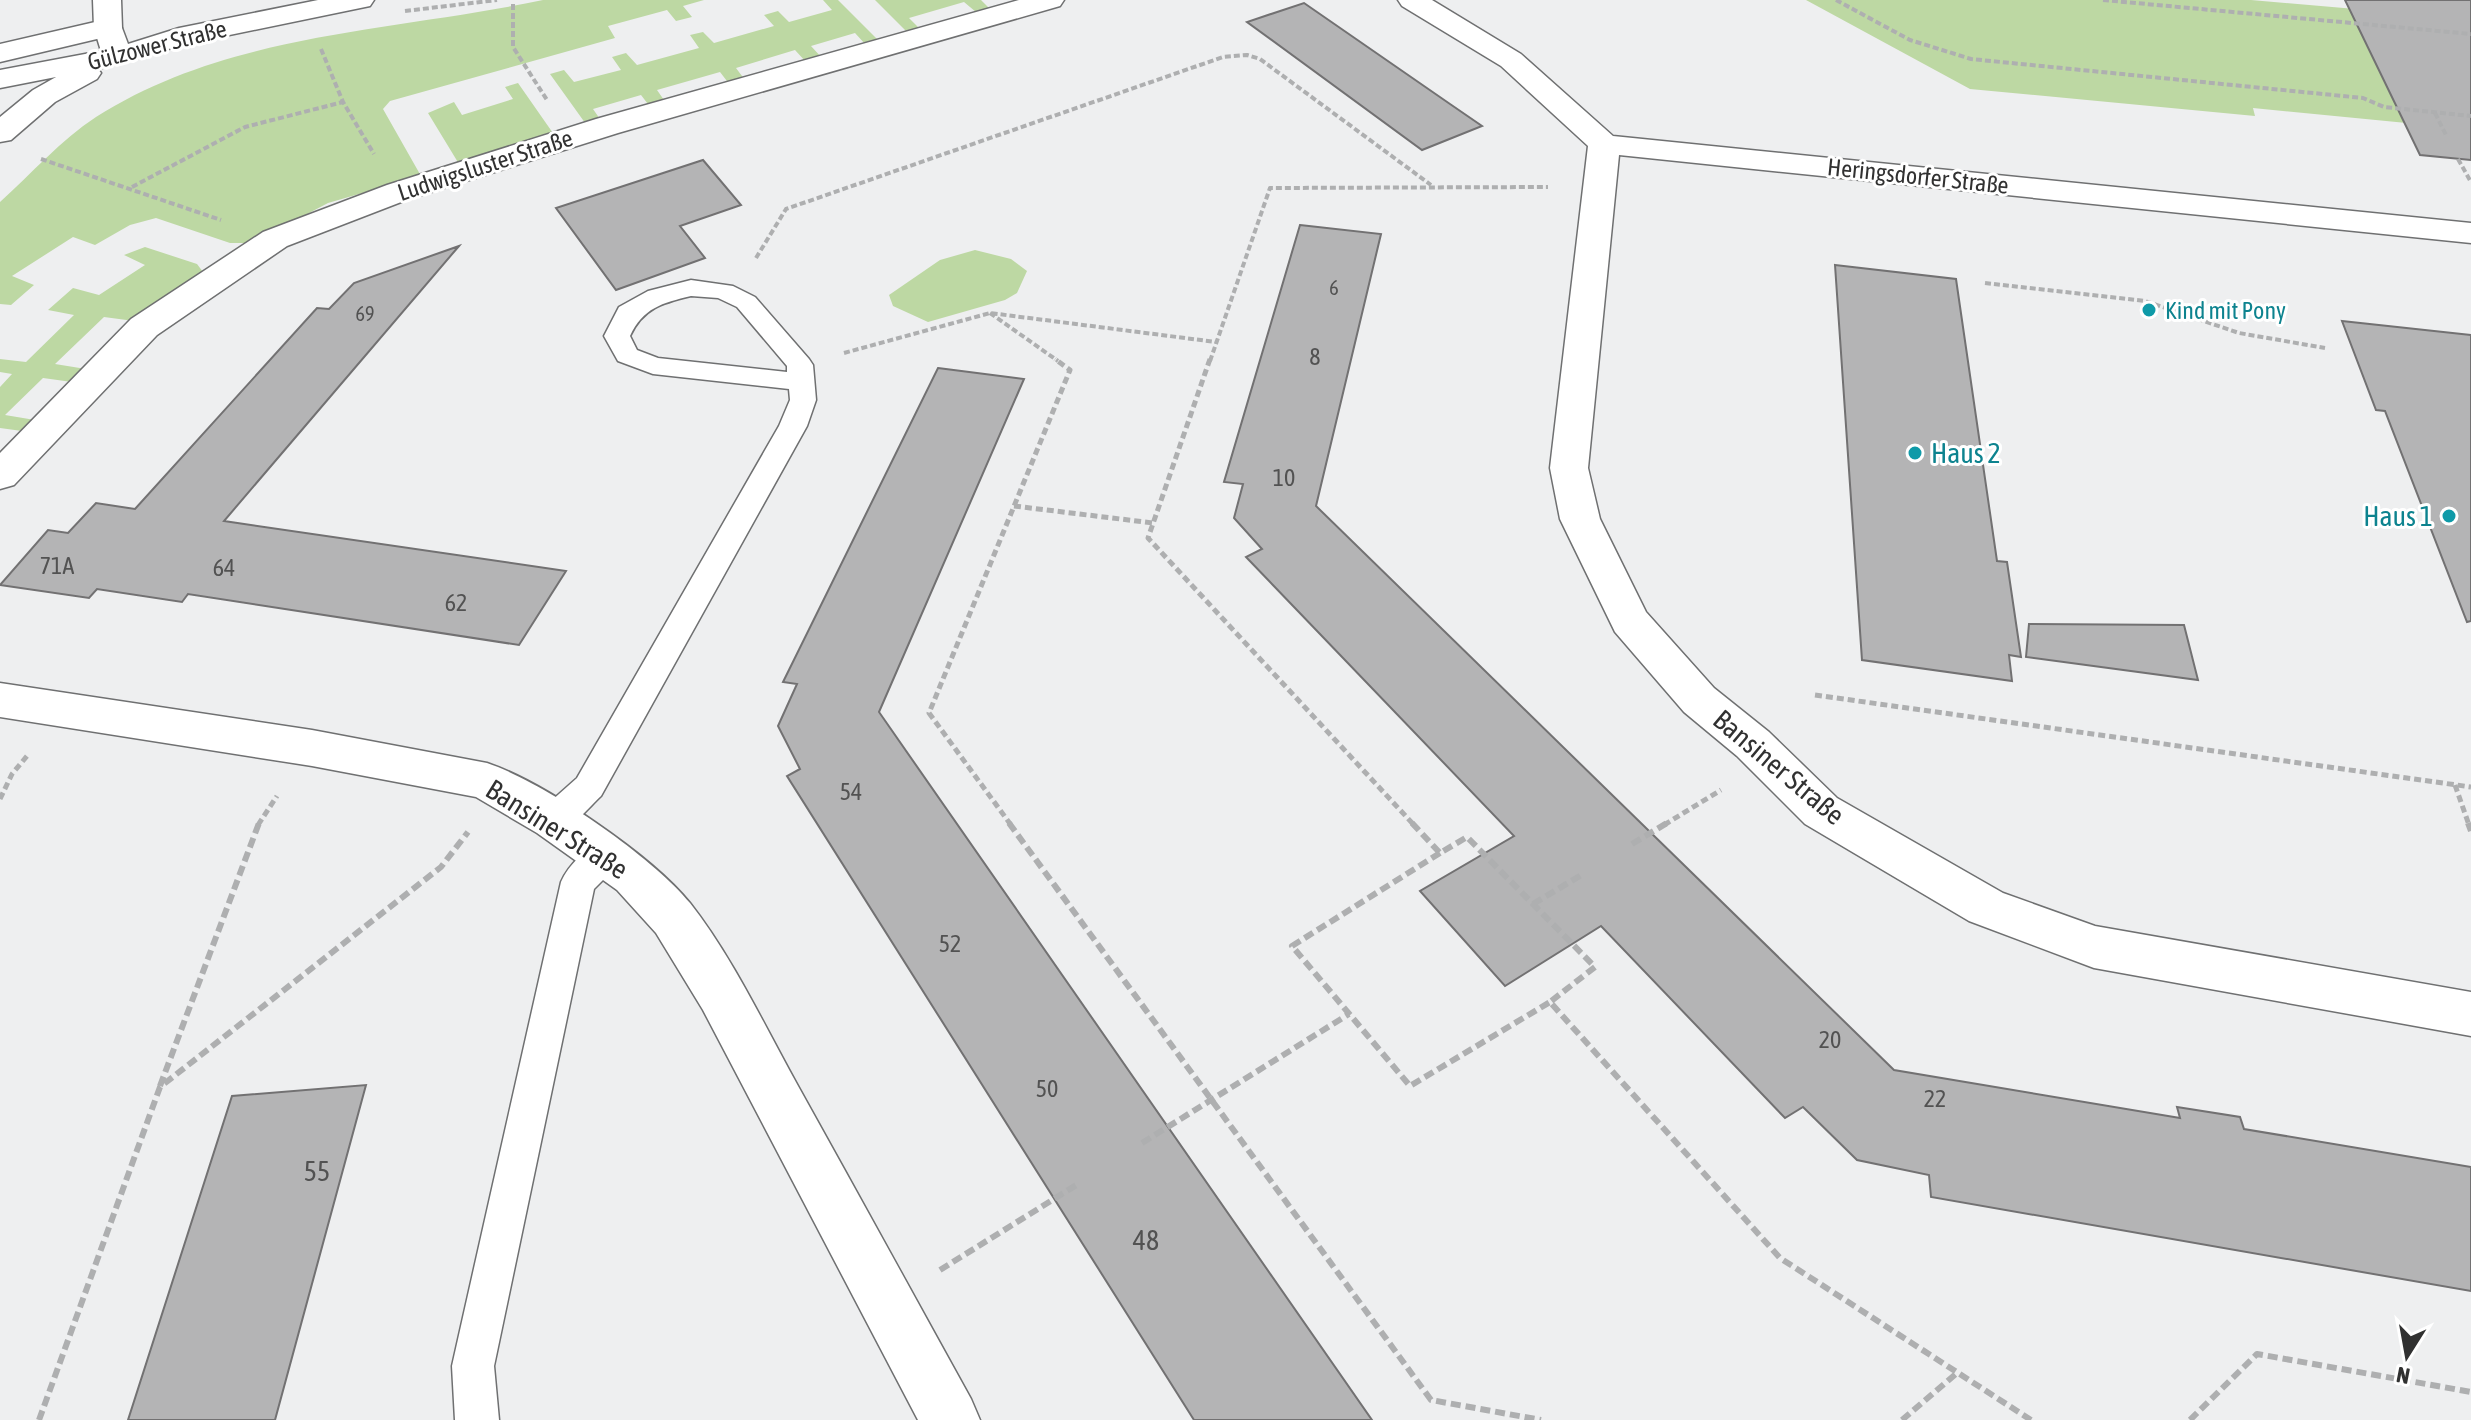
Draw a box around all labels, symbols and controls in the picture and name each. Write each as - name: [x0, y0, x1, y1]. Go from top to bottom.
- street label: Gülzower Straße: [85, 15, 229, 75]
- street label: Ludwigsluster Straße: [394, 124, 576, 206]
- street label: Heringsdorfer Straße: [1826, 153, 2010, 199]
- house number: 6: [1329, 276, 1339, 299]
- place label: Kind mit Pony: [2165, 297, 2286, 324]
- marker: Kind mit Pony: [2140, 301, 2158, 319]
- house number: 69: [356, 302, 374, 325]
- house number: 8: [1309, 343, 1321, 370]
- place label: Haus 2: [1931, 437, 2001, 469]
- marker: Haus 2: [1906, 444, 1924, 462]
- house number: 10: [1273, 464, 1295, 491]
- place label: Haus 1: [2363, 500, 2433, 532]
- marker: Haus 1: [2440, 507, 2458, 525]
- house number: 71A: [40, 552, 74, 579]
- house number: 64: [213, 554, 235, 581]
- house number: 62: [445, 589, 467, 616]
- street label: Bansiner Straße: [1707, 703, 1851, 831]
- street label: Bansiner Straße: [480, 773, 634, 885]
- house number: 54: [840, 778, 862, 805]
- house number: 52: [939, 930, 961, 957]
- house number: 20: [1819, 1026, 1841, 1053]
- house number: 50: [1036, 1075, 1058, 1102]
- house number: 22: [1924, 1085, 1946, 1112]
- house number: 55: [304, 1155, 330, 1187]
- house number: 48: [1133, 1224, 1159, 1256]
- north arrow: [2367, 1316, 2447, 1396]
- text: N: [2394, 1362, 2412, 1390]

